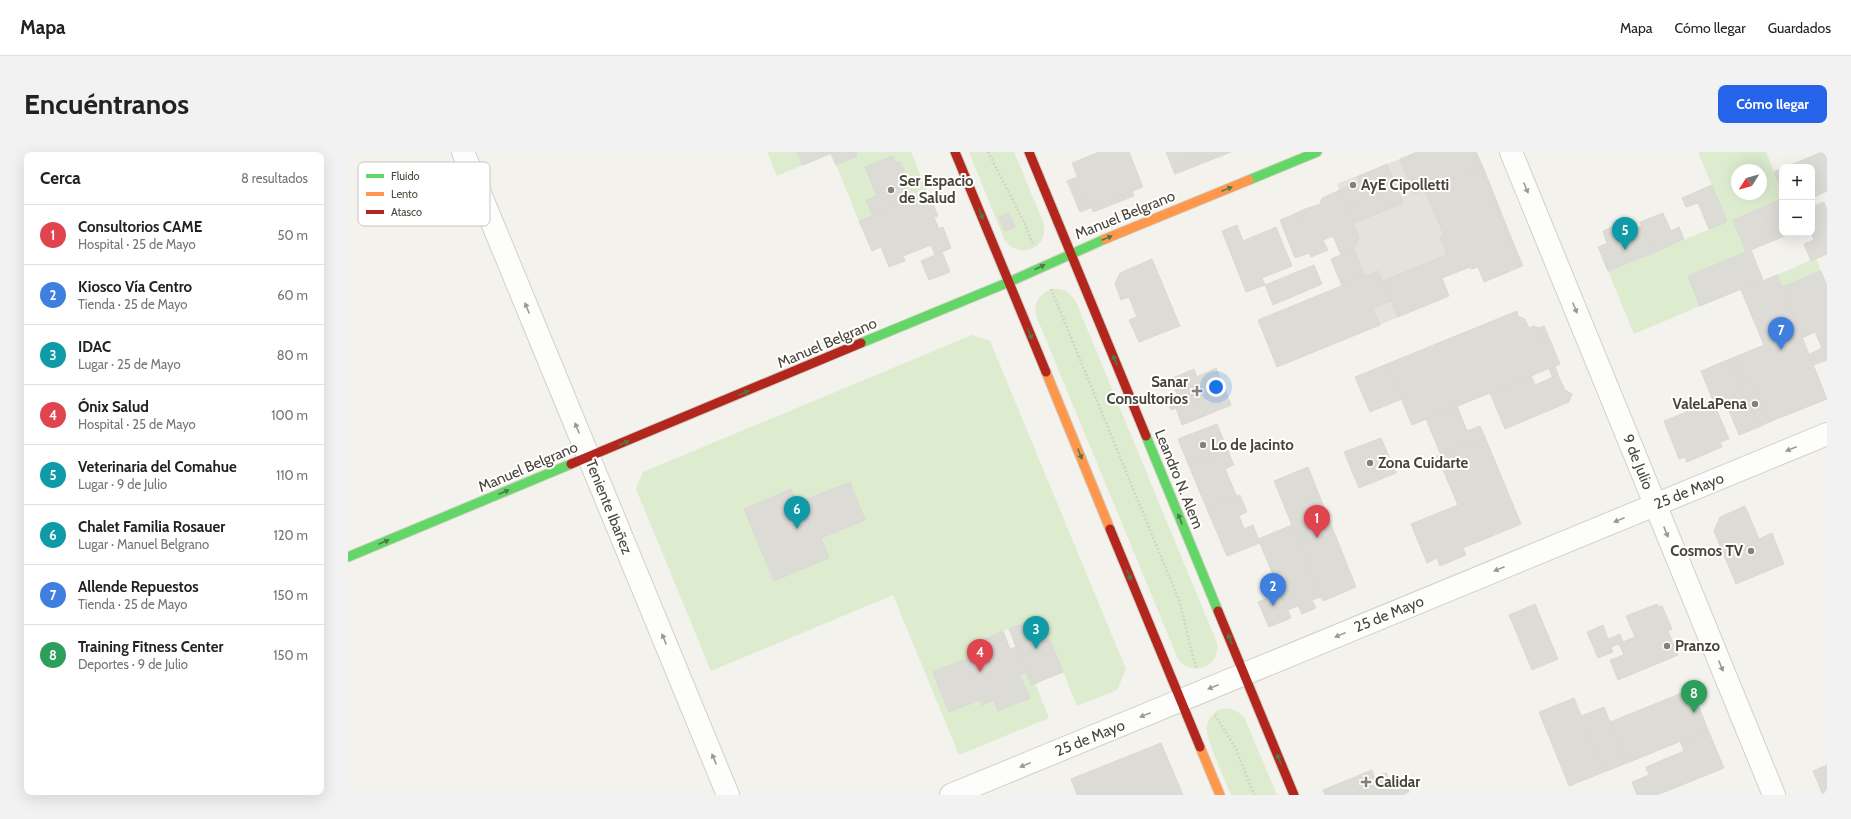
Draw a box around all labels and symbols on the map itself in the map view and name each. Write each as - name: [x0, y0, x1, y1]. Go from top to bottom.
- legend: [358, 162, 490, 226]
- north arrow: [1731, 164, 1767, 200]
- text: Fluido: [391, 169, 420, 183]
- place label: Ser Espacio de Salud: [899, 172, 974, 207]
- place label: AyE Cipolletti: [1361, 176, 1449, 194]
- marker: AyE Cipolletti: [1348, 180, 1358, 190]
- one-way arrow: [1523, 183, 1529, 195]
- marker: Ser Espacio de Salud: [886, 185, 896, 195]
- one-way arrow: [1221, 185, 1233, 191]
- text: Lento: [391, 187, 418, 201]
- street label: Manuel Belgrano: [1072, 187, 1178, 243]
- text: Atasco: [391, 205, 422, 219]
- one-way arrow: [978, 208, 984, 220]
- pin: 5: [1612, 217, 1638, 250]
- one-way arrow: [1101, 235, 1112, 241]
- one-way arrow: [1034, 264, 1045, 270]
- one-way arrow: [524, 301, 530, 313]
- one-way arrow: [1572, 303, 1578, 314]
- street label: Manuel Belgrano: [775, 314, 879, 372]
- pin: 7: [1768, 317, 1794, 350]
- one-way arrow: [1028, 329, 1034, 341]
- one-way arrow: [1111, 353, 1117, 365]
- place label: Sanar Consultorios: [1107, 373, 1188, 408]
- your location: [1206, 377, 1226, 397]
- marker: Sanar Consultorios: [1191, 385, 1203, 397]
- one-way arrow: [739, 389, 751, 395]
- place label: ValeLaPena: [1673, 395, 1748, 413]
- marker: ValeLaPena: [1750, 399, 1760, 409]
- one-way arrow: [574, 422, 580, 434]
- street label: Leandro N. Alem: [1151, 427, 1207, 531]
- street label: 9 de Julio: [1619, 432, 1657, 492]
- place label: Lo de Jacinto: [1211, 436, 1294, 454]
- street label: Manuel Belgrano: [476, 438, 580, 496]
- one-way arrow: [619, 439, 631, 445]
- marker: Lo de Jacinto: [1198, 440, 1208, 450]
- one-way arrow: [1785, 446, 1796, 452]
- one-way arrow: [1077, 449, 1083, 461]
- place label: Zona Cuidarte: [1378, 454, 1469, 472]
- street label: Teniente Ibañez: [582, 457, 636, 557]
- marker: Zona Cuidarte: [1365, 458, 1375, 468]
- street label: 25 de Mayo: [1652, 469, 1726, 513]
- one-way arrow: [499, 489, 511, 495]
- pin: 6: [784, 496, 810, 529]
- pin: 1: [1304, 505, 1330, 538]
- one-way arrow: [1177, 512, 1183, 524]
- one-way arrow: [1613, 517, 1624, 523]
- one-way arrow: [1664, 527, 1670, 539]
- one-way arrow: [378, 539, 390, 546]
- place label: Cosmos TV: [1670, 542, 1744, 560]
- marker: Cosmos TV: [1746, 546, 1756, 556]
- one-way arrow: [1492, 567, 1504, 573]
- one-way arrow: [1127, 569, 1133, 581]
- pin: 2: [1260, 573, 1286, 606]
- street label: 25 de Mayo: [1352, 592, 1426, 636]
- pin: 3: [1023, 616, 1049, 649]
- one-way arrow: [1333, 632, 1345, 638]
- one-way arrow: [661, 633, 667, 644]
- one-way arrow: [1227, 633, 1233, 644]
- place label: Pranzo: [1675, 637, 1720, 655]
- pin: 4: [967, 639, 993, 672]
- marker: Pranzo: [1662, 641, 1672, 651]
- one-way arrow: [1718, 660, 1724, 671]
- pin: 8: [1681, 680, 1707, 713]
- one-way arrow: [1207, 684, 1218, 690]
- one-way arrow: [1140, 712, 1151, 718]
- street label: 25 de Mayo: [1053, 716, 1127, 760]
- one-way arrow: [710, 752, 716, 764]
- one-way arrow: [1276, 752, 1282, 764]
- one-way arrow: [1018, 762, 1030, 768]
- place label: Calidar: [1375, 773, 1420, 791]
- marker: Calidar: [1360, 776, 1372, 788]

